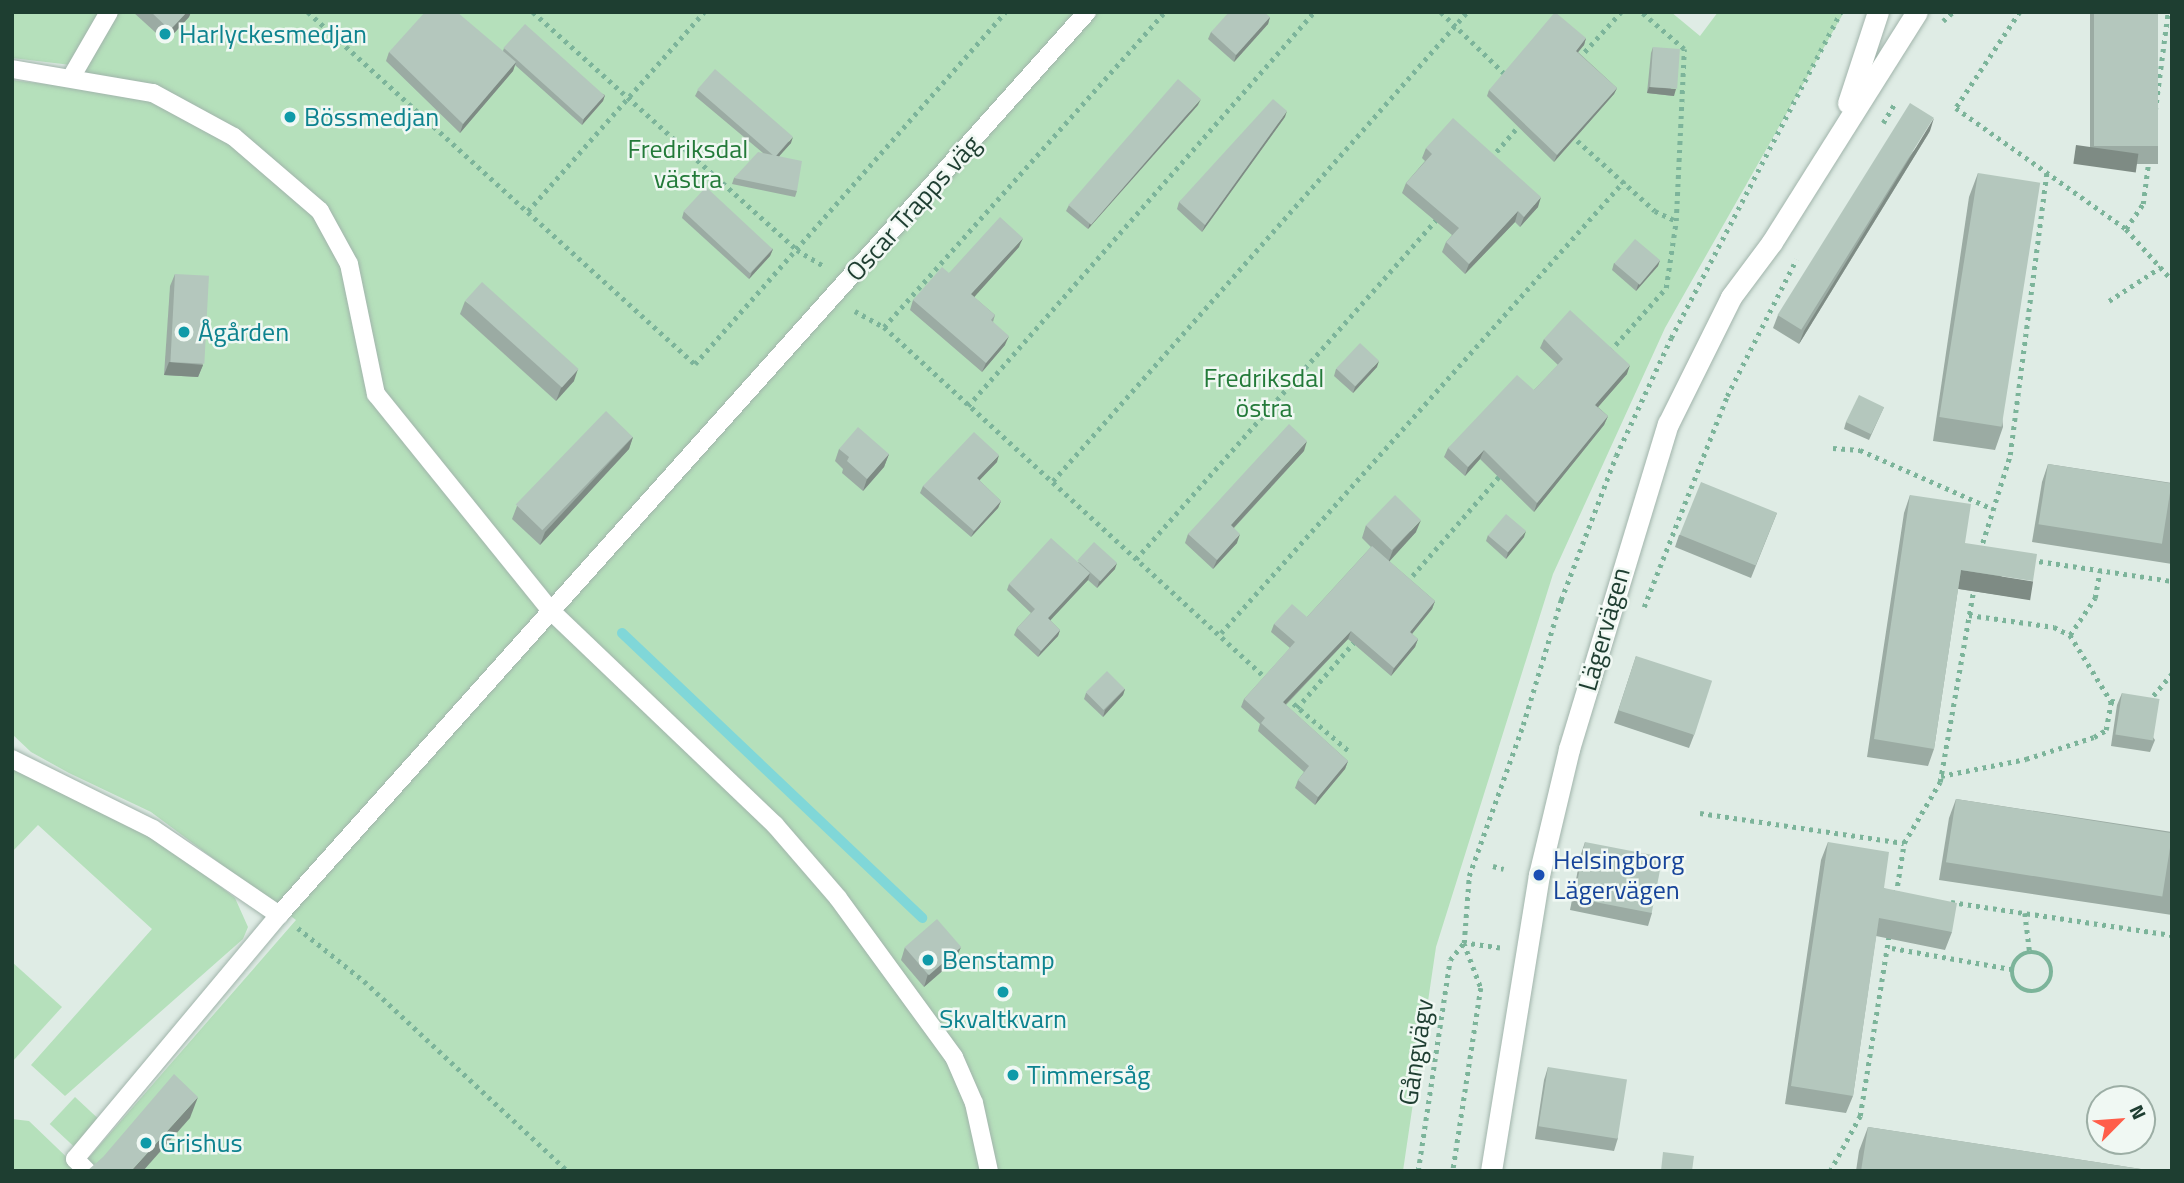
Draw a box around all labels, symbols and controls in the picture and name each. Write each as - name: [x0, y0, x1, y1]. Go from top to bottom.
- place label: Harlyckesmedjan: [179, 18, 367, 50]
- marker: Harlyckesmedjan: [157, 26, 173, 42]
- place label: Bössmedjan: [304, 101, 439, 133]
- marker: Bössmedjan: [282, 109, 298, 125]
- street label: Oscar Trapps väg: [839, 129, 987, 287]
- park label: Fredriksdal västra: [628, 133, 748, 194]
- place label: Ågården: [198, 316, 289, 348]
- marker: Ågården: [176, 324, 192, 340]
- park label: Fredriksdal östra: [1204, 362, 1324, 424]
- street label: Lägervägen: [1572, 564, 1636, 694]
- place label: Helsingborg Lägervägen: [1553, 844, 1684, 906]
- marker: Helsingborg Lägervägen: [1531, 867, 1547, 883]
- place label: Benstamp: [942, 944, 1055, 976]
- marker: Benstamp: [920, 952, 936, 968]
- marker: Skvaltkvarn: [995, 984, 1011, 1000]
- street label: Gångvägv: [1392, 996, 1440, 1108]
- place label: Skvaltkvarn: [939, 1003, 1067, 1035]
- place label: Timmersåg: [1027, 1059, 1150, 1091]
- marker: Timmersåg: [1005, 1067, 1021, 1083]
- north arrow: [2086, 1085, 2156, 1155]
- text: N: [2123, 1100, 2155, 1124]
- place label: Grishus: [160, 1127, 243, 1159]
- marker: Grishus: [138, 1135, 154, 1151]

